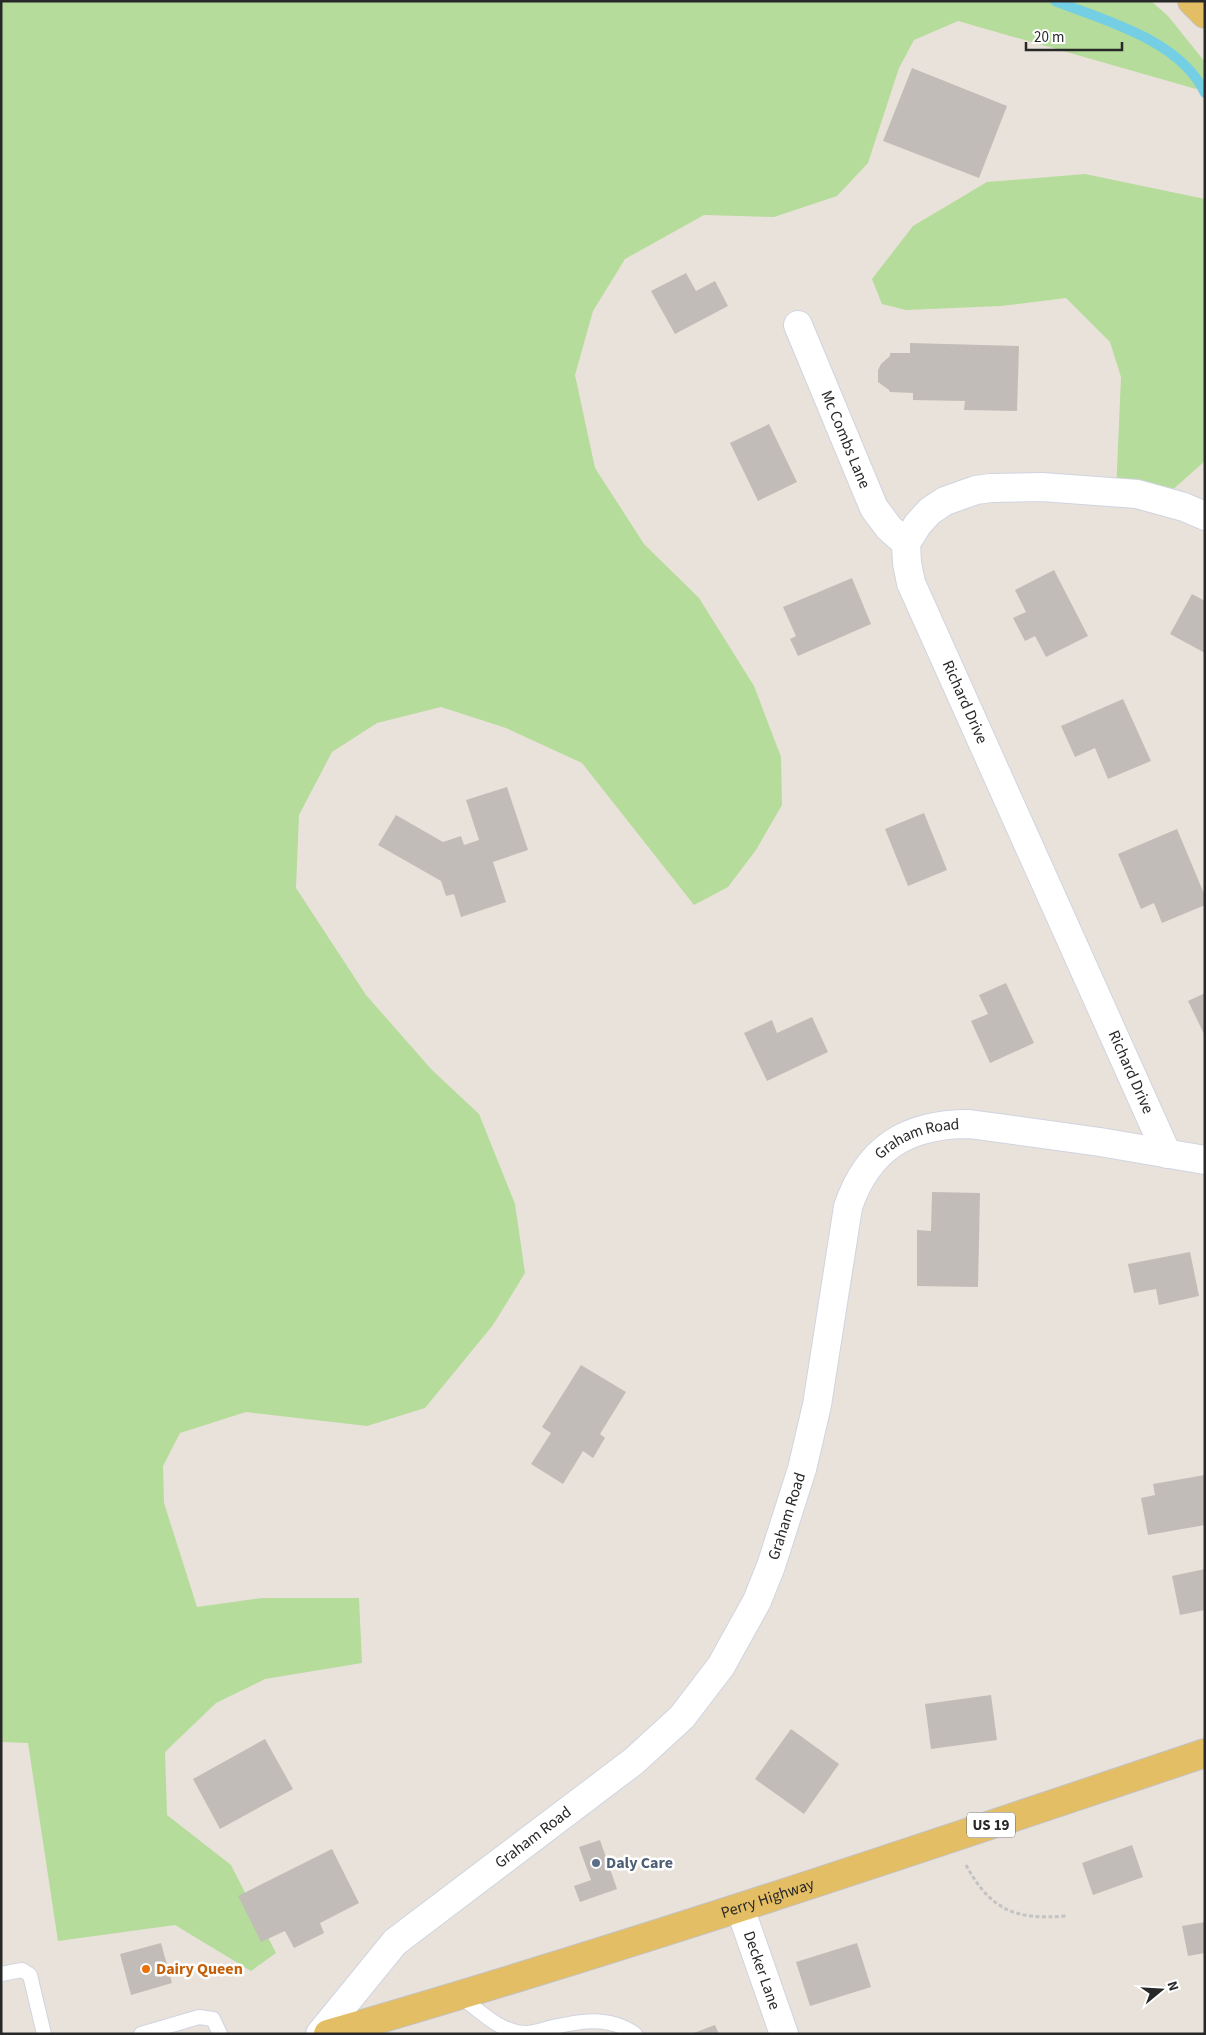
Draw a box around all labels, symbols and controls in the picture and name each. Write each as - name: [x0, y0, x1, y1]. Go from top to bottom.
- scale bar: [1026, 20, 1122, 52]
- text: 20 m: [1034, 27, 1064, 48]
- street label: Mc Combs Lane: [815, 387, 876, 492]
- street label: Richard Drive: [937, 657, 993, 747]
- street label: Richard Drive: [1103, 1027, 1159, 1117]
- street label: Graham Road: [870, 1113, 960, 1164]
- street label: Graham Road: [763, 1470, 811, 1563]
- street label: Graham Road: [490, 1801, 576, 1874]
- road number: US 19: [967, 1812, 1015, 1838]
- place label: Daly Care: [606, 1852, 673, 1874]
- marker: Daly Care: [590, 1857, 602, 1869]
- street label: Perry Highway: [718, 1873, 818, 1924]
- street label: Decker Lane: [738, 1928, 786, 2013]
- place label: Dairy Queen: [156, 1958, 243, 1980]
- marker: Dairy Queen: [140, 1963, 152, 1975]
- north arrow: [1136, 1965, 1186, 2015]
- text: N: [1161, 1979, 1183, 1994]

